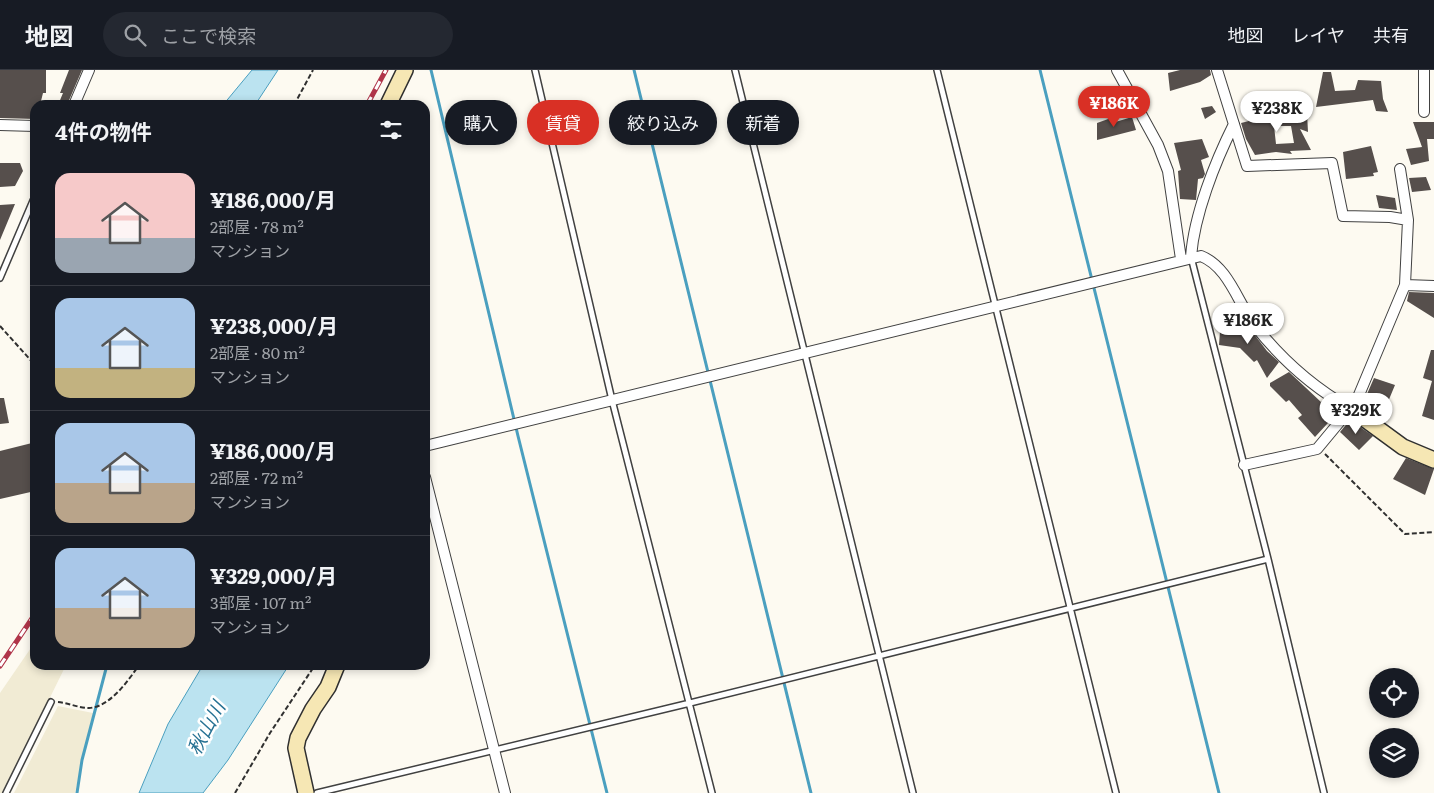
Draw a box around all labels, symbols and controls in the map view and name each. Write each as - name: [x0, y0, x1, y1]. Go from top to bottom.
- search box: [103, 12, 453, 57]
- text: 地図: [25, 17, 73, 52]
- icon: search: [121, 21, 149, 49]
- text: ここで検索: [161, 21, 256, 49]
- text: 地図: [1228, 21, 1264, 48]
- text: レイヤ: [1292, 21, 1345, 48]
- text: 共有: [1373, 21, 1409, 48]
- pin: ¥186K: [1079, 85, 1149, 128]
- text: ¥186K: [1089, 90, 1139, 114]
- pin: ¥238K: [1242, 90, 1312, 133]
- text: ¥238K: [1251, 95, 1303, 119]
- chip: 購入: [445, 100, 517, 145]
- chip: 賃貸: [527, 100, 599, 145]
- chip: 絞り込み: [609, 100, 717, 145]
- chip: 新着: [727, 100, 799, 145]
- text: 4件の物件: [55, 115, 152, 146]
- icon: filters: [377, 116, 405, 144]
- text: ¥186,000/月: [210, 183, 336, 214]
- icon: home: [95, 193, 155, 253]
- text: 2部屋 · 78 m²: [210, 214, 304, 238]
- text: マンション: [210, 238, 290, 262]
- pin: ¥186K: [1213, 302, 1283, 345]
- text: ¥186K: [1223, 307, 1273, 331]
- text: ¥238,000/月: [210, 309, 338, 340]
- icon: home: [95, 318, 155, 378]
- text: 2部屋 · 80 m²: [210, 340, 305, 364]
- text: マンション: [210, 364, 290, 388]
- pin: ¥329K: [1321, 392, 1391, 435]
- text: ¥329K: [1331, 397, 1381, 421]
- text: ¥186,000/月: [210, 434, 336, 465]
- icon: home: [95, 443, 155, 503]
- text: 2部屋 · 72 m²: [210, 465, 303, 489]
- text: マンション: [210, 489, 290, 513]
- text: ¥329,000/月: [210, 559, 337, 590]
- icon: home: [95, 568, 155, 628]
- text: 3部屋 · 107 m²: [210, 590, 311, 614]
- text: マンション: [210, 614, 290, 638]
- map controls: [1369, 668, 1419, 778]
- button: locate: [1369, 668, 1419, 718]
- water label: 秋山川: [179, 694, 232, 759]
- button: layers: [1369, 728, 1419, 778]

